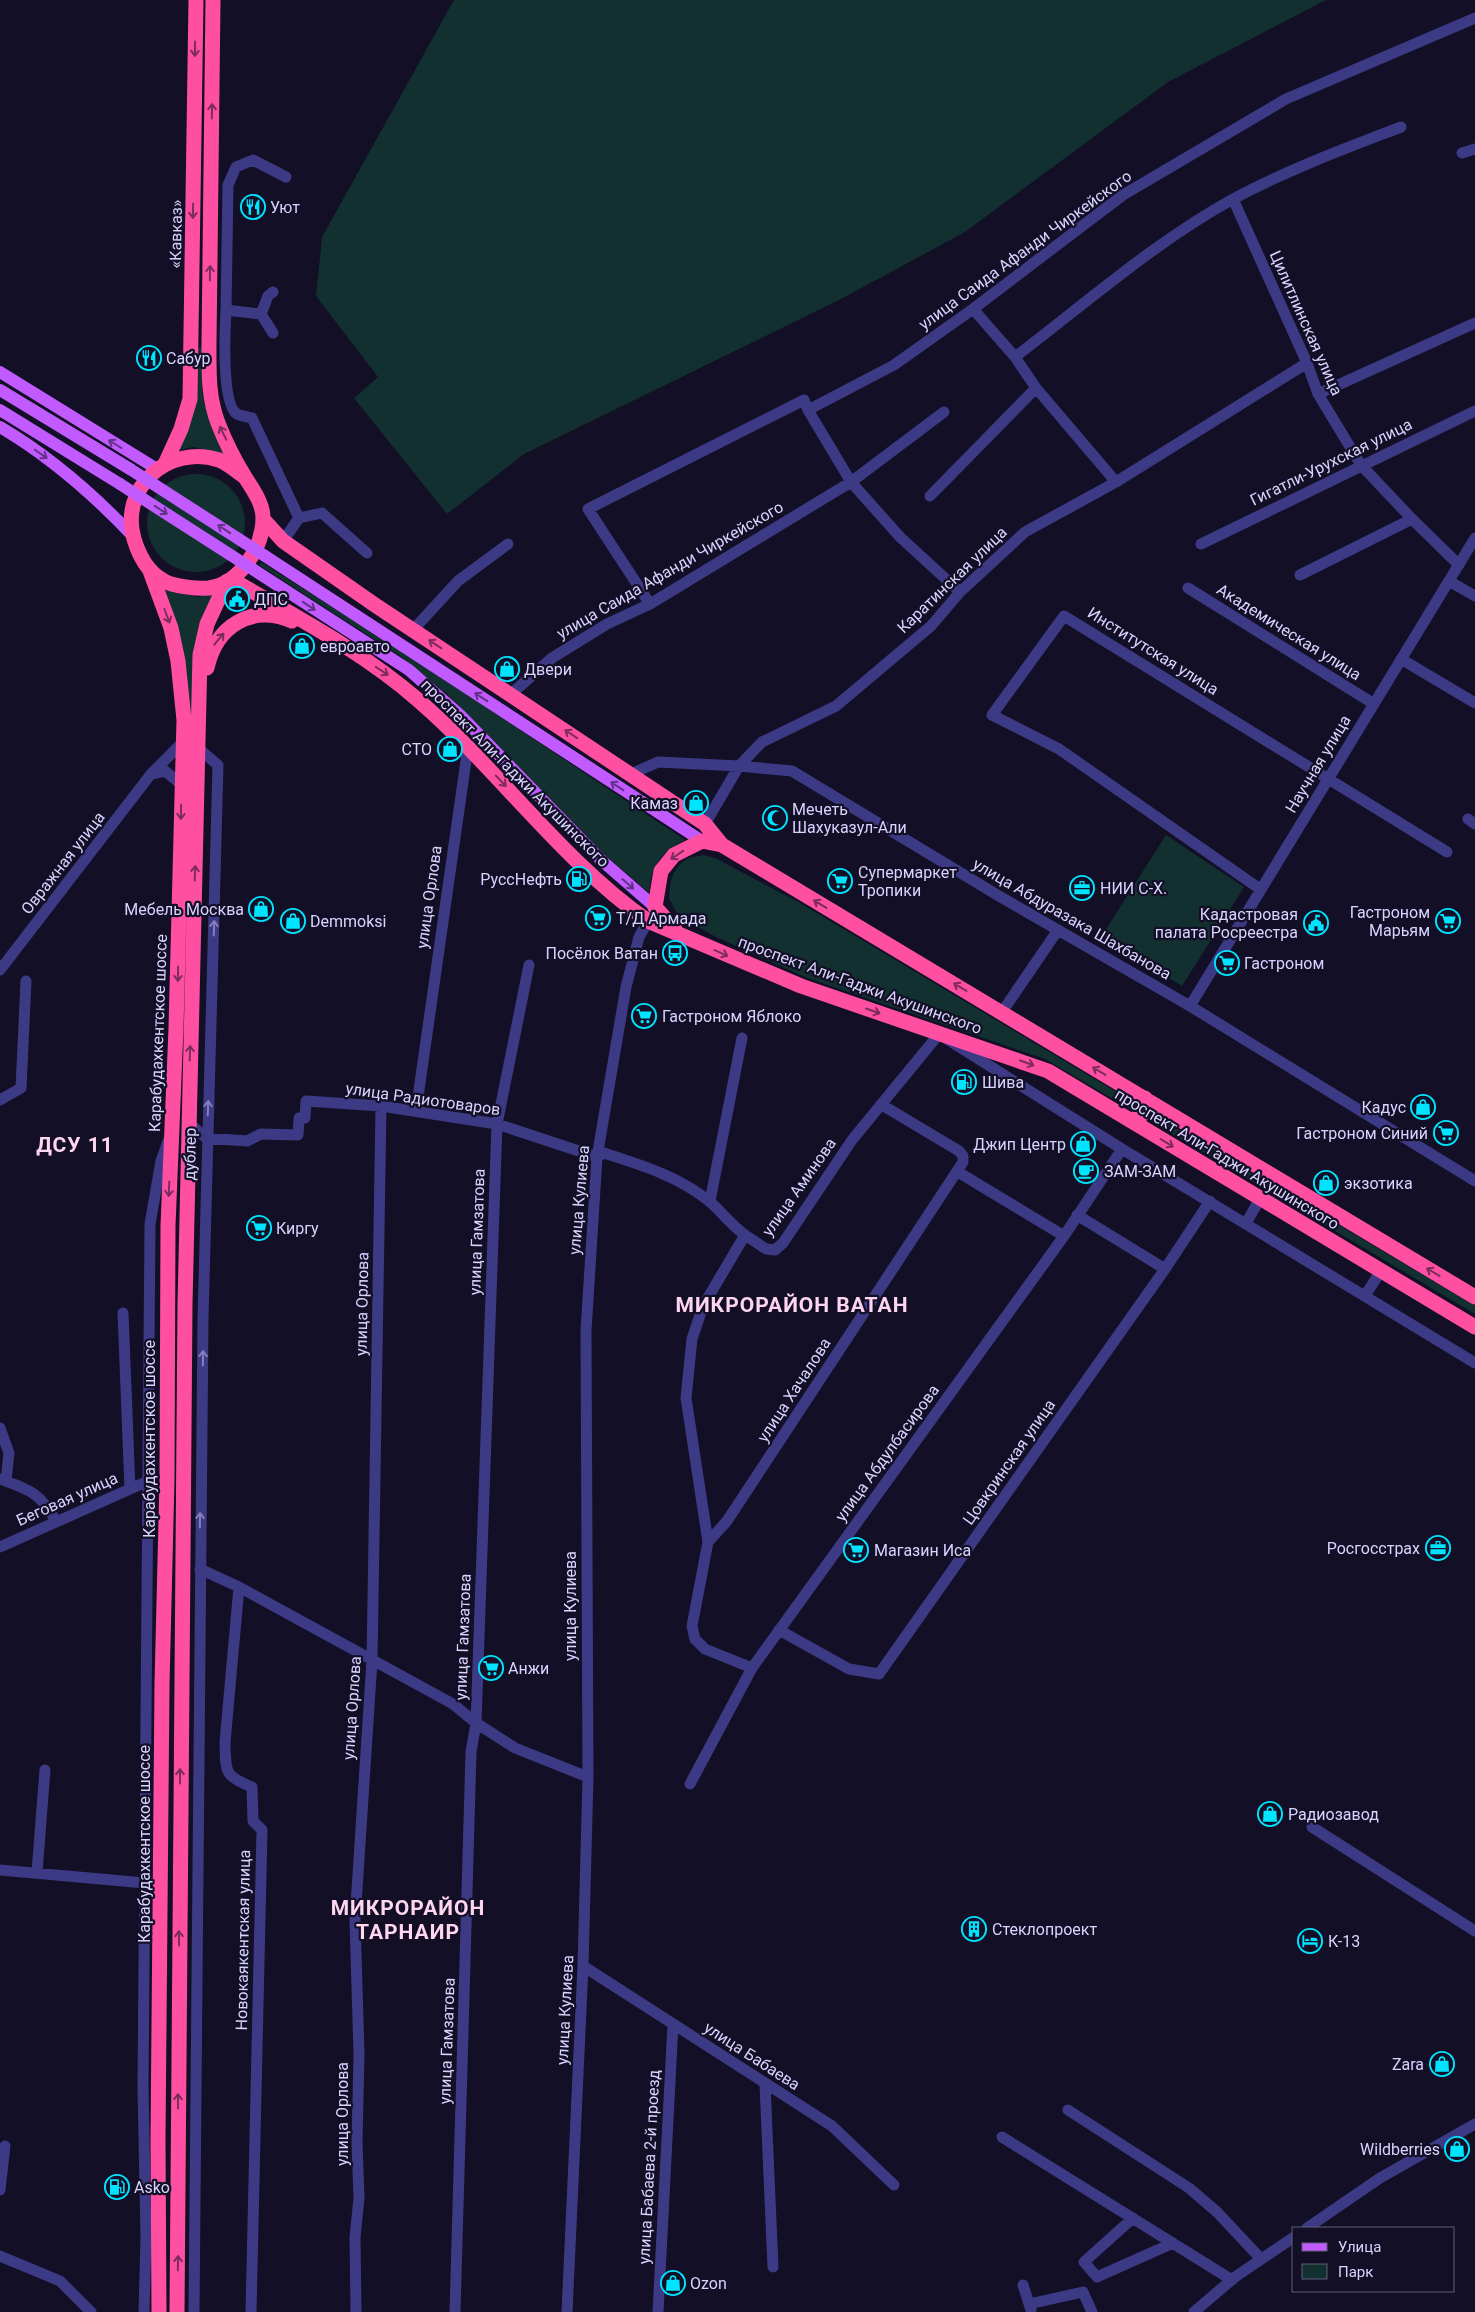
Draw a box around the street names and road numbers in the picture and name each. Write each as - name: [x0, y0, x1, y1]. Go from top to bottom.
- street label: улица Саида Афанди Чиркейского: [915, 166, 1135, 334]
- street label: «Кавказ»: [166, 200, 186, 268]
- street label: Цилитлинская улица: [1265, 248, 1347, 398]
- street label: Гигатли-Урухская улица: [1247, 415, 1415, 509]
- street label: улица Саида Афанди Чиркейского: [553, 497, 787, 643]
- street label: Каратинская улица: [893, 523, 1011, 637]
- street label: Академическая улица: [1213, 580, 1365, 684]
- street label: Институтская улица: [1084, 603, 1222, 699]
- street label: проспект Али-Гаджи Акушинского: [417, 675, 613, 871]
- street label: Научная улица: [1281, 712, 1355, 816]
- street label: Овражная улица: [17, 808, 109, 918]
- street label: улица Орлова: [412, 844, 446, 950]
- street label: улица Абдуразака Шахбанова: [970, 854, 1174, 984]
- street label: проспект Али-Гаджи Акушинского: [736, 932, 984, 1038]
- street label: Карабудахкентское шоссе: [145, 934, 171, 1132]
- street label: улица Радиотоваров: [344, 1079, 502, 1119]
- street label: проспект Али-Гаджи Акушинского: [1112, 1084, 1342, 1234]
- street label: дублер: [180, 1127, 200, 1181]
- street label: улица Аминова: [758, 1134, 840, 1240]
- street label: улица Кулиева: [565, 1144, 593, 1256]
- street label: улица Гамзатова: [465, 1168, 489, 1296]
- street label: улица Орлова: [352, 1252, 372, 1356]
- street label: улица Хачалова: [753, 1334, 835, 1446]
- street label: Карабудахкентское шоссе: [140, 1340, 159, 1538]
- street label: улица Абдулбасирова: [831, 1381, 943, 1525]
- street label: Цовкринская улица: [959, 1396, 1059, 1528]
- street label: Беговая улица: [13, 1468, 121, 1530]
- street label: улица Кулиева: [561, 1551, 580, 1661]
- street label: улица Гамзатова: [451, 1573, 475, 1701]
- street label: улица Орлова: [339, 1655, 365, 1761]
- street label: Карабудахкентское шоссе: [135, 1745, 154, 1943]
- street label: Новокаякентская улица: [232, 1850, 254, 2030]
- street label: улица Кулиева: [553, 1955, 577, 2065]
- street label: улица Гамзатова: [435, 1977, 459, 2105]
- street label: улица Бабаева: [700, 2018, 804, 2094]
- street label: улица Орлова: [333, 2062, 352, 2166]
- street label: улица Бабаева 2-й проезд: [634, 2069, 664, 2265]

